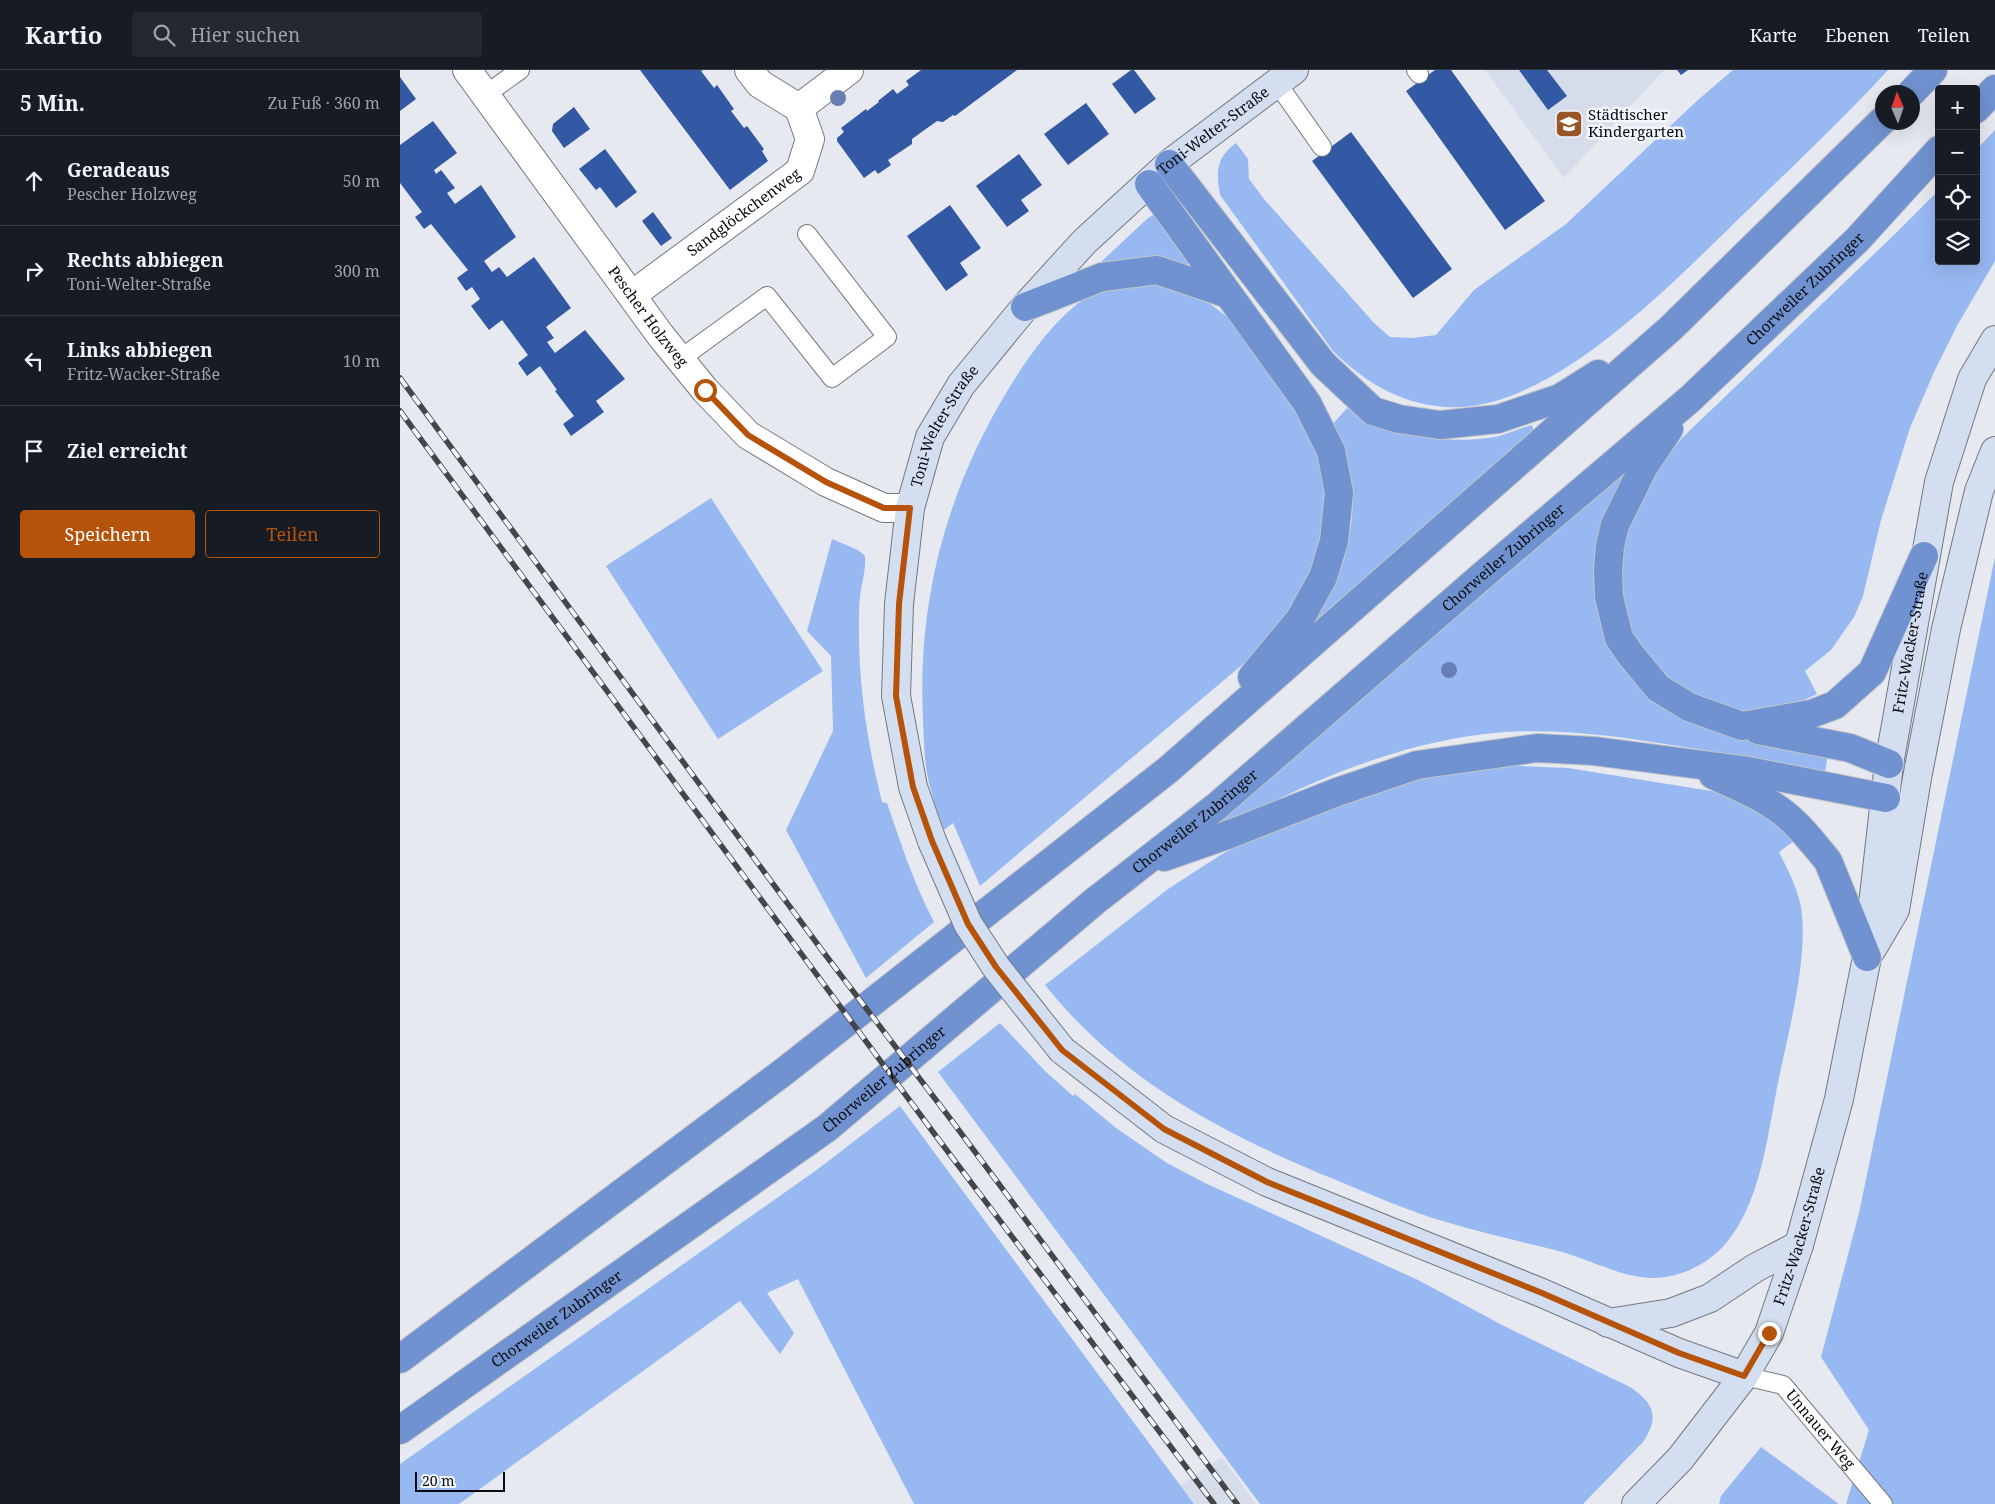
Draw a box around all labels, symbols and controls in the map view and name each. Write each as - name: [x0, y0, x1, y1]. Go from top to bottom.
- search box: [132, 12, 482, 57]
- text: Kartio: [25, 18, 102, 51]
- icon: search: [150, 21, 178, 49]
- text: Hier suchen: [190, 22, 300, 48]
- text: Karte: [1750, 23, 1797, 47]
- text: Ebenen: [1825, 23, 1890, 47]
- text: Teilen: [1918, 23, 1970, 47]
- street label: Toni-Welter-Straße: [1152, 81, 1273, 179]
- north arrow: [1875, 85, 1920, 130]
- map controls: [1935, 85, 1980, 265]
- button: +: [1935, 85, 1980, 130]
- text: 5 Min.: [20, 89, 85, 117]
- text: Zu Fuß · 360 m: [268, 92, 380, 114]
- place label: Städtischer Kindergarten: [1588, 104, 1684, 141]
- school or university icon: Städtischer Kindergarten: [1554, 109, 1584, 139]
- button: −: [1935, 130, 1980, 175]
- text: Geradeaus: [67, 157, 170, 183]
- street label: Sandglöckchenweg: [682, 163, 804, 260]
- icon: ahead: [20, 167, 48, 195]
- text: 50 m: [343, 170, 380, 192]
- button: locate: [1935, 175, 1980, 220]
- text: Pescher Holzweg: [67, 183, 197, 205]
- button: layers: [1935, 220, 1980, 265]
- street label: Chorweiler Zubringer: [1741, 228, 1868, 350]
- text: Rechts abbiegen: [67, 247, 224, 273]
- icon: right: [20, 257, 48, 285]
- text: 300 m: [334, 260, 380, 282]
- street label: Pescher Holzweg: [604, 262, 693, 371]
- text: Toni-Welter-Straße: [67, 273, 211, 295]
- text: Links abbiegen: [67, 337, 213, 363]
- icon: left: [20, 347, 48, 375]
- text: 10 m: [343, 350, 380, 372]
- street label: Toni-Welter-Straße: [905, 360, 982, 489]
- text: Fritz-Wacker-Straße: [67, 363, 220, 385]
- route start: [694, 379, 717, 402]
- icon: arrive: [20, 437, 48, 465]
- text: Ziel erreicht: [67, 438, 188, 464]
- street label: Chorweiler Zubringer: [1437, 499, 1569, 615]
- button: Speichern: [20, 510, 195, 558]
- button: Teilen: [205, 510, 380, 558]
- street label: Fritz-Wacker-Straße: [1887, 570, 1932, 715]
- street label: Chorweiler Zubringer: [1127, 764, 1262, 878]
- street label: Chorweiler Zubringer: [817, 1021, 950, 1137]
- street label: Fritz-Wacker-Straße: [1768, 1165, 1829, 1308]
- street label: Chorweiler Zubringer: [487, 1265, 626, 1372]
- route end: [1758, 1322, 1781, 1345]
- street label: Unnauer Weg: [1782, 1385, 1860, 1473]
- scale bar: [415, 1469, 505, 1492]
- text: 20 m: [422, 1471, 455, 1490]

